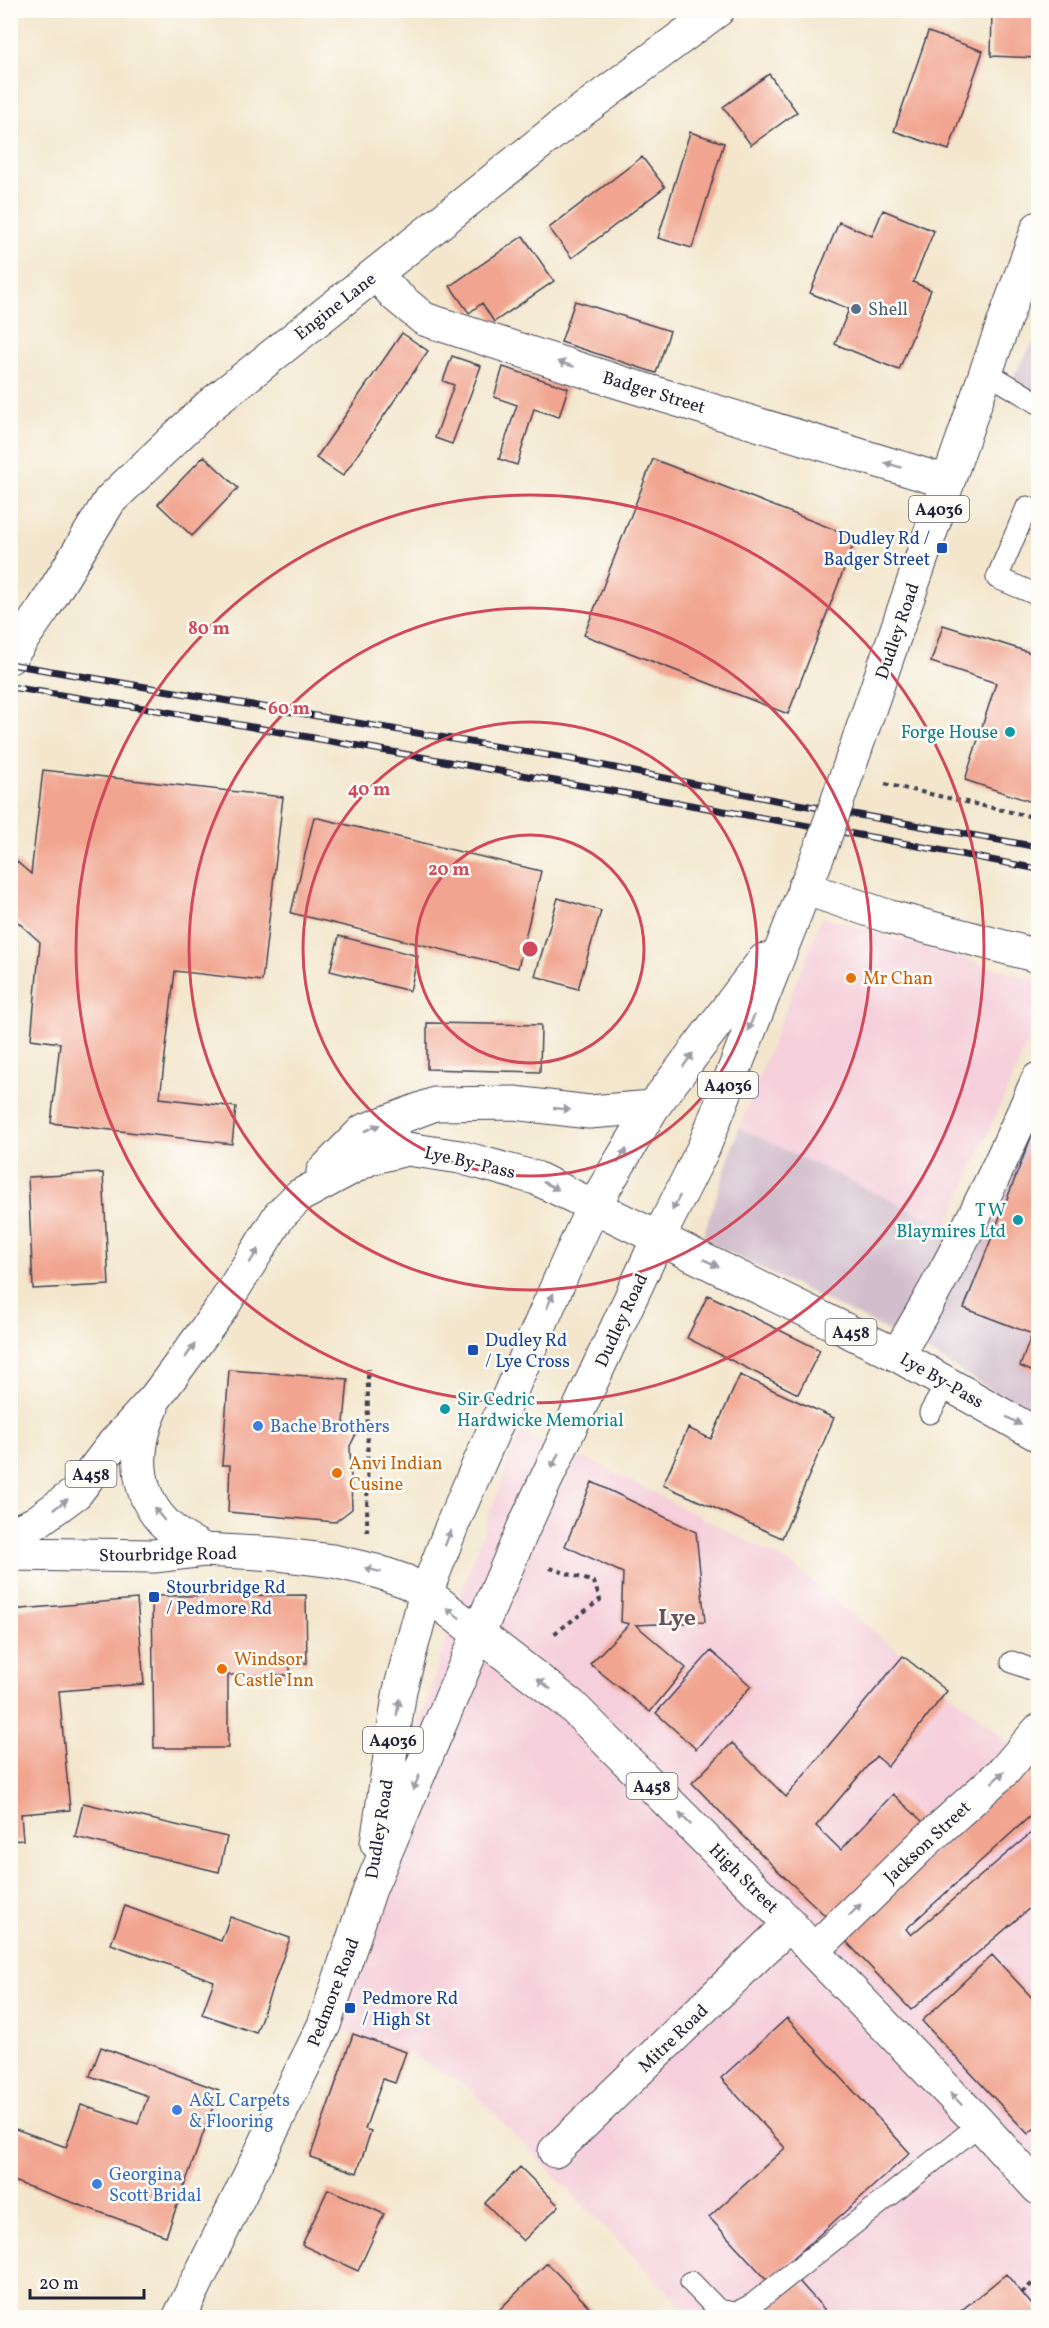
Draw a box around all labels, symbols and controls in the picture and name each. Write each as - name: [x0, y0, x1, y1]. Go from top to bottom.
- street label: Engine Lane: [290, 267, 382, 347]
- place label: Shell: [868, 298, 908, 323]
- marker: Shell: [849, 302, 863, 316]
- one-way arrow: [557, 359, 575, 369]
- street label: Badger Street: [599, 366, 708, 421]
- one-way arrow: [883, 460, 901, 469]
- road number: A4036: [909, 496, 969, 522]
- place label: Dudley Rd / Badger Street: [824, 527, 930, 573]
- marker: Dudley Rd / Badger Street: [935, 541, 949, 555]
- street label: Dudley Road: [870, 580, 927, 683]
- text: 80 m: [188, 617, 230, 642]
- text: 60 m: [268, 697, 310, 722]
- place label: Forge House: [901, 721, 998, 746]
- marker: Forge House: [1003, 725, 1017, 739]
- text: 40 m: [348, 778, 390, 803]
- text: 20 m: [428, 858, 470, 883]
- centre of rings: [520, 939, 540, 959]
- place label: Mr Chan: [863, 967, 933, 992]
- marker: Mr Chan: [844, 971, 858, 985]
- one-way arrow: [746, 1015, 756, 1033]
- one-way arrow: [681, 1053, 693, 1068]
- road number: A4036: [698, 1072, 758, 1098]
- one-way arrow: [552, 1104, 571, 1113]
- one-way arrow: [363, 1123, 381, 1133]
- street label: Lye By-Pass: [422, 1141, 518, 1186]
- one-way arrow: [617, 1147, 627, 1164]
- one-way arrow: [543, 1181, 560, 1190]
- one-way arrow: [671, 1194, 681, 1212]
- place label: T W Blaymires Ltd: [896, 1199, 1006, 1245]
- marker: T W Blaymires Ltd: [1011, 1213, 1025, 1227]
- one-way arrow: [248, 1248, 259, 1264]
- one-way arrow: [703, 1258, 720, 1267]
- street label: Dudley Road: [590, 1270, 655, 1372]
- one-way arrow: [545, 1292, 555, 1310]
- road number: A458: [826, 1319, 876, 1345]
- place label: Dudley Rd / Lye Cross: [485, 1329, 570, 1375]
- marker: Dudley Rd / Lye Cross: [466, 1343, 480, 1357]
- one-way arrow: [183, 1344, 195, 1359]
- street label: Lye By-Pass: [895, 1347, 988, 1415]
- place label: Sir Cedric Hardwicke Memorial: [457, 1388, 624, 1434]
- marker: Sir Cedric Hardwicke Memorial: [438, 1402, 452, 1416]
- place label: Bache Brothers: [270, 1415, 390, 1440]
- one-way arrow: [1006, 1416, 1023, 1426]
- marker: Bache Brothers: [251, 1419, 265, 1433]
- place label: Anvi Indian Cusine: [349, 1452, 443, 1498]
- one-way arrow: [550, 1453, 559, 1470]
- road number: A458: [66, 1461, 116, 1487]
- marker: Anvi Indian Cusine: [330, 1466, 344, 1480]
- one-way arrow: [53, 1499, 68, 1511]
- one-way arrow: [152, 1506, 165, 1522]
- one-way arrow: [443, 1529, 453, 1547]
- street label: Stourbridge Road: [99, 1542, 237, 1569]
- one-way arrow: [364, 1565, 382, 1575]
- place label: Stourbridge Rd / Pedmore Rd: [166, 1576, 286, 1622]
- marker: Stourbridge Rd / Pedmore Rd: [147, 1590, 161, 1604]
- district label: Lye: [658, 1602, 696, 1636]
- one-way arrow: [446, 1607, 461, 1619]
- place label: Windsor Castle Inn: [234, 1648, 314, 1694]
- marker: Windsor Castle Inn: [215, 1662, 229, 1676]
- one-way arrow: [536, 1677, 552, 1690]
- one-way arrow: [393, 1697, 402, 1716]
- road number: A4036: [363, 1727, 423, 1753]
- one-way arrow: [990, 1771, 1005, 1784]
- road number: A458: [626, 1773, 678, 1799]
- one-way arrow: [411, 1775, 420, 1792]
- street label: Dudley Road: [360, 1778, 401, 1881]
- street label: Jackson Street: [879, 1796, 977, 1890]
- one-way arrow: [678, 1812, 692, 1826]
- street label: High Street: [702, 1839, 783, 1920]
- one-way arrow: [848, 1903, 863, 1917]
- street label: Pedmore Road: [302, 1935, 367, 2051]
- place label: Pedmore Rd / High St: [362, 1987, 458, 2033]
- street label: Mitre Road: [633, 1999, 715, 2079]
- marker: Pedmore Rd / High St: [343, 2001, 357, 2015]
- place label: A&L Carpets & Flooring: [189, 2089, 290, 2135]
- one-way arrow: [950, 2092, 964, 2106]
- marker: A&L Carpets & Flooring: [170, 2103, 184, 2117]
- place label: Georgina Scott Bridal: [109, 2163, 201, 2209]
- marker: Georgina Scott Bridal: [90, 2177, 104, 2191]
- scale bar: [30, 2262, 144, 2300]
- text: 20 m: [39, 2272, 79, 2297]

